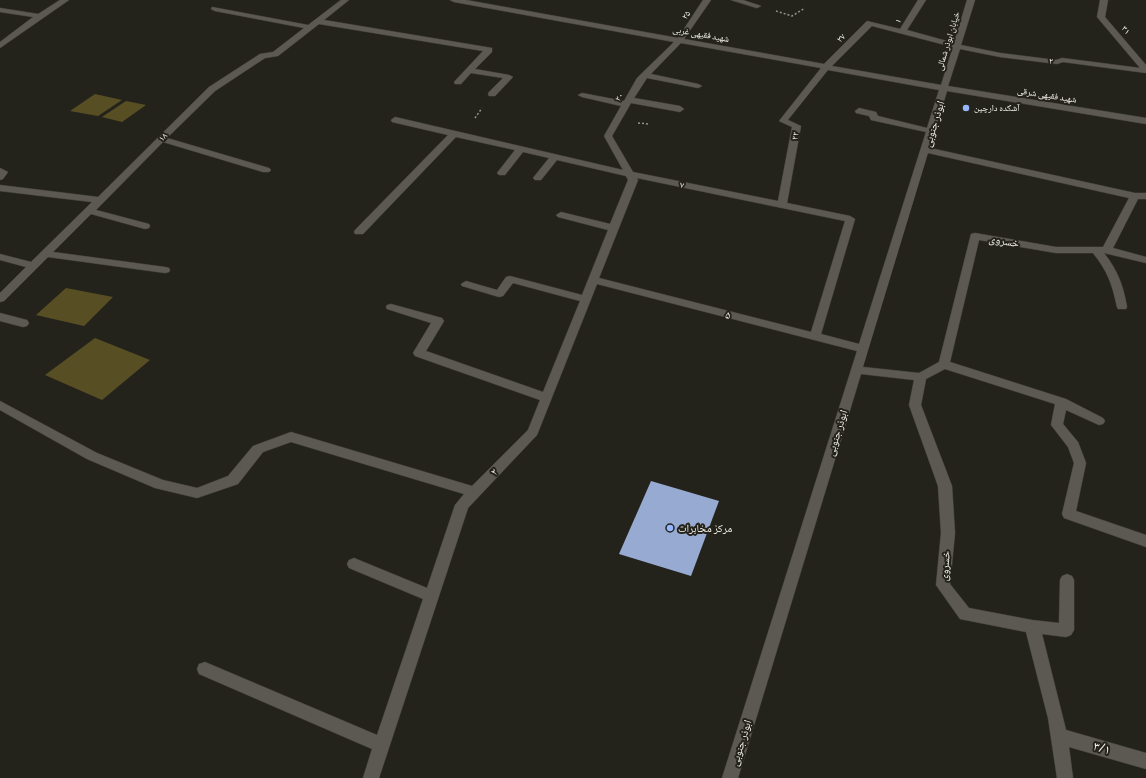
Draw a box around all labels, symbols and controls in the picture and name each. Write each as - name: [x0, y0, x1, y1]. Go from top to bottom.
- street label: ۲۵: [679, 9, 693, 21]
- street label: خیابان ابوذر شمالی: [934, 10, 962, 72]
- street label: ۱: [892, 16, 904, 26]
- street label: ۳۱: [1119, 23, 1133, 37]
- street label: شهید فقیهی غربی: [672, 24, 730, 44]
- street label: ۲۷: [834, 31, 848, 45]
- street label: ۲: [1049, 55, 1053, 67]
- street label: شهید فقیهی شرقی: [1017, 85, 1077, 105]
- street label: ۲۰: [612, 91, 626, 103]
- street label: ابوذر جنوبی: [921, 99, 947, 149]
- marker: آشکده دارچین: [961, 103, 971, 113]
- place label: آشکده دارچین: [974, 103, 1019, 113]
- street label: ۱۸: [156, 130, 170, 144]
- street label: ۲۲: [789, 131, 801, 141]
- street label: ۷: [679, 179, 685, 191]
- street label: خسروی: [988, 232, 1020, 250]
- street label: ۵: [724, 308, 732, 322]
- street label: ابوذر جنوبی: [824, 408, 850, 458]
- street label: ۲: [488, 466, 500, 478]
- place label: مرکز مخابرات: [678, 521, 732, 535]
- marker: مرکز مخابرات: [665, 523, 675, 533]
- street label: خسروی: [937, 550, 953, 582]
- street label: ابوذر جنوبی: [728, 718, 754, 768]
- street label: ۳/۱: [1091, 738, 1113, 758]

